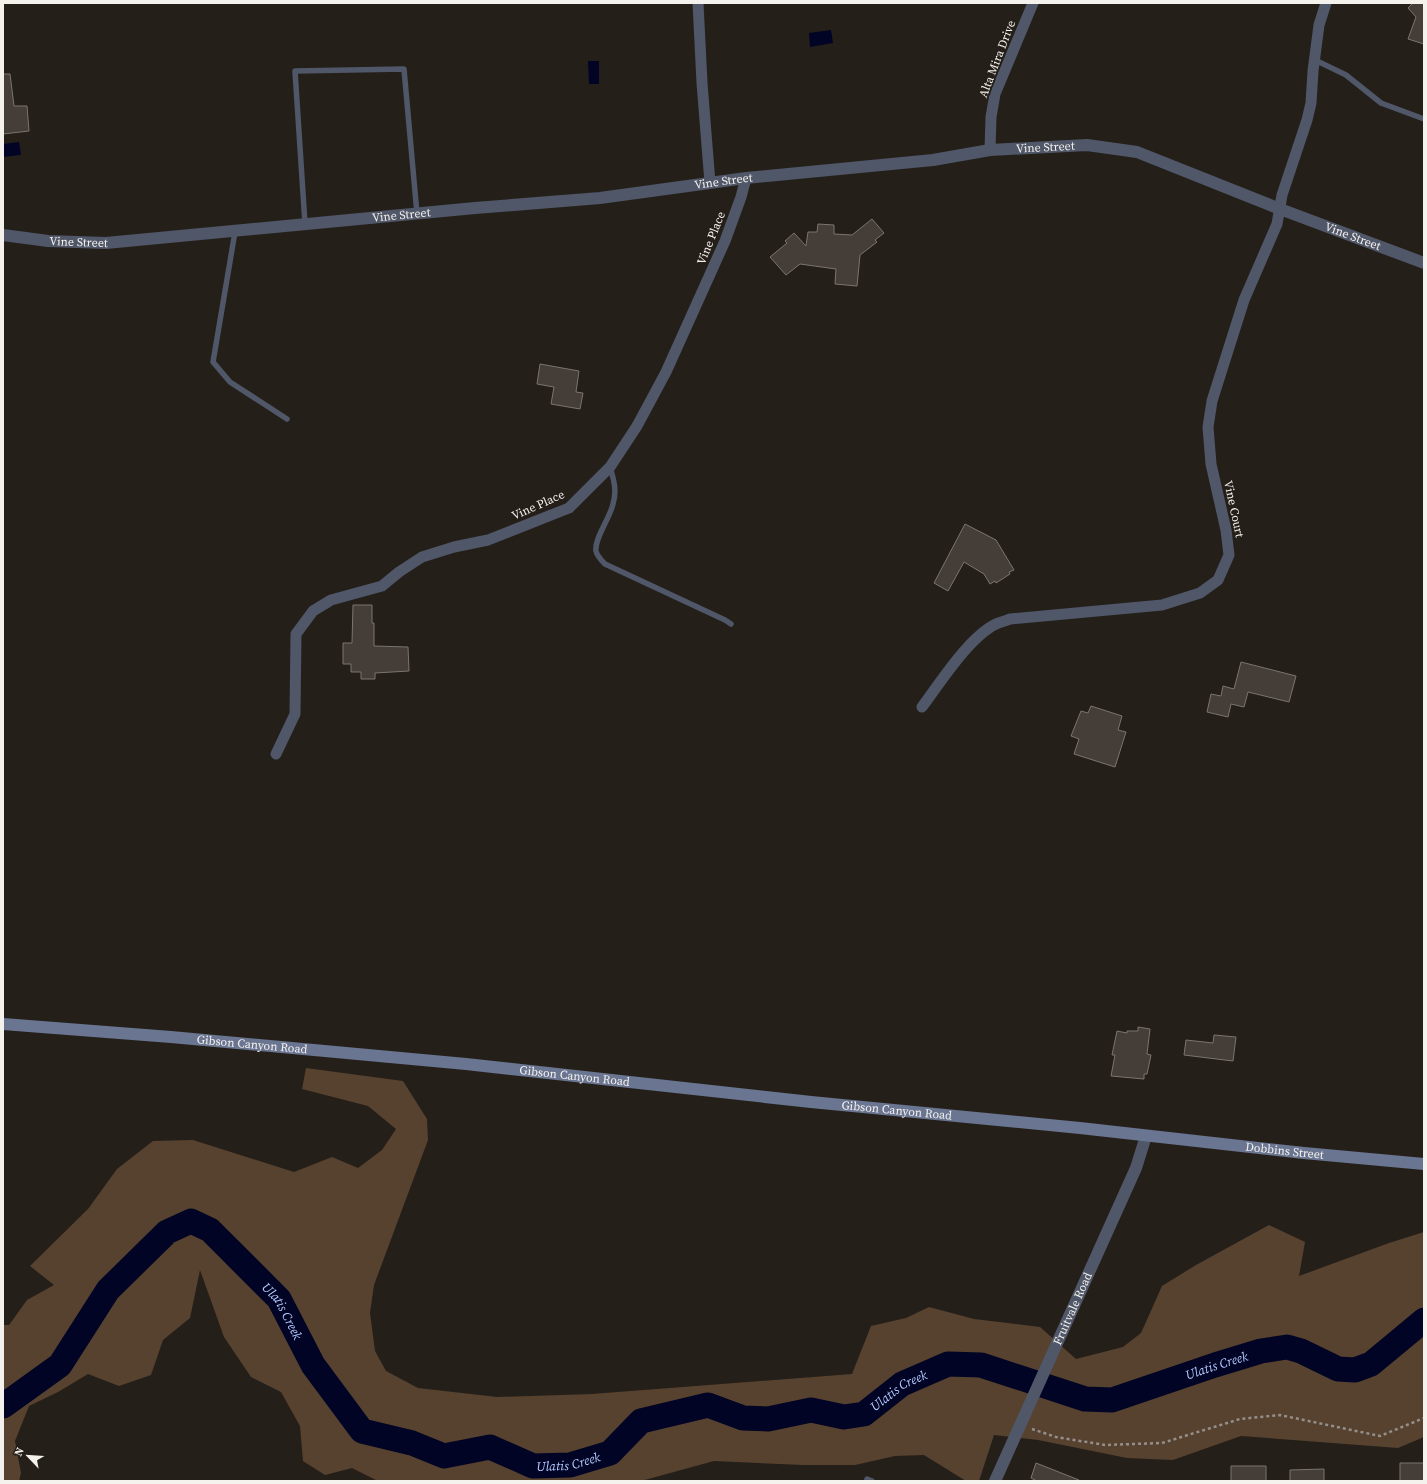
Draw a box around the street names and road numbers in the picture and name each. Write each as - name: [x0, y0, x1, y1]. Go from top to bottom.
- street label: Alta Mira Drive: [975, 18, 1019, 100]
- street label: Vine Street: [1016, 138, 1075, 157]
- street label: Vine Street: [693, 169, 753, 193]
- street label: Vine Street: [371, 204, 431, 226]
- street label: Vine Place: [693, 209, 729, 267]
- street label: Vine Street: [1323, 219, 1383, 254]
- street label: Vine Street: [49, 233, 108, 251]
- street label: Vine Court: [1220, 479, 1248, 539]
- street label: Vine Place: [509, 486, 567, 524]
- street label: Gibson Canyon Road: [196, 1031, 308, 1057]
- street label: Gibson Canyon Road: [519, 1062, 631, 1090]
- street label: Gibson Canyon Road: [841, 1097, 953, 1124]
- street label: Dobbins Street: [1245, 1139, 1325, 1163]
- street label: Fruitvale Road: [1049, 1270, 1096, 1348]

